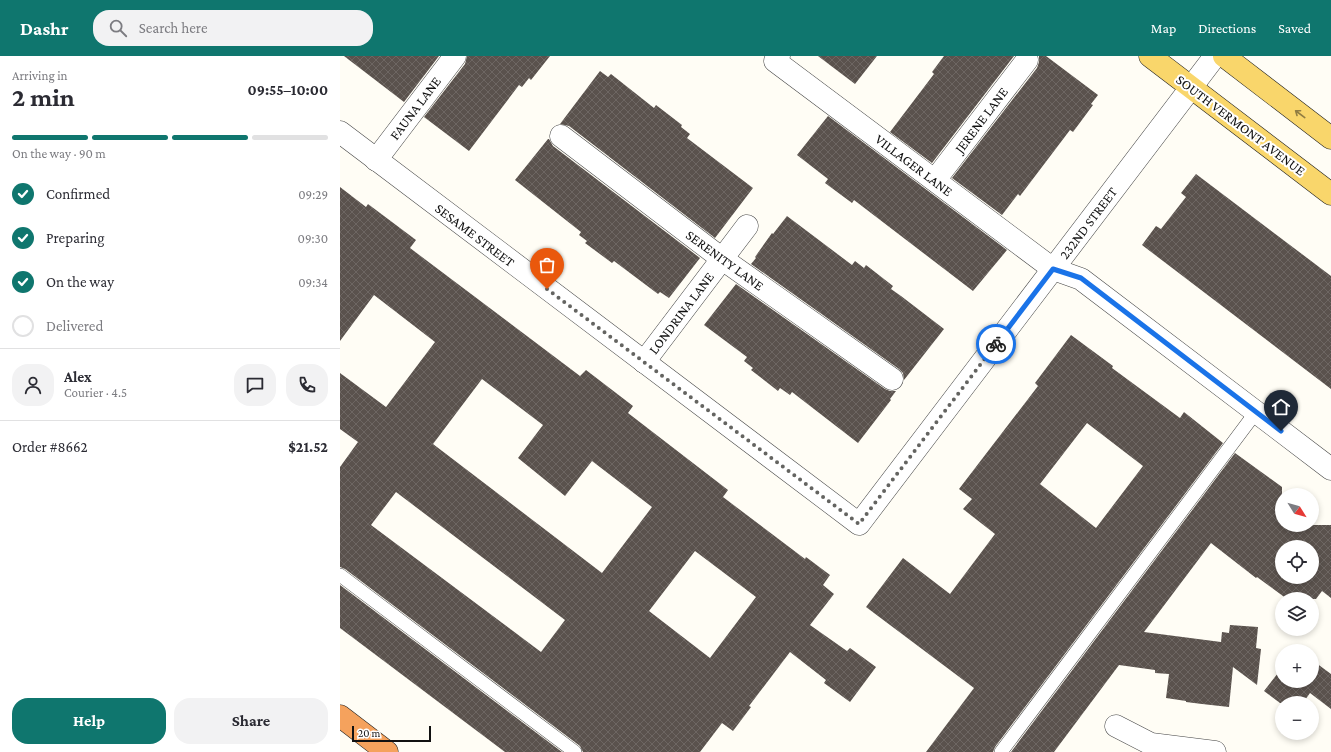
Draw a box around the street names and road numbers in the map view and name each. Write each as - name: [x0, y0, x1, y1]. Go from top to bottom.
- street label: SOUTH VERMONT AVENUE: [1173, 71, 1309, 179]
- street label: FAUNA LANE: [386, 73, 444, 143]
- street label: JERENE LANE: [950, 84, 1011, 158]
- street label: VILLAGER LANE: [872, 131, 956, 200]
- street label: 232ND STREET: [1056, 184, 1120, 262]
- street label: SESAME STREET: [432, 200, 518, 270]
- street label: SERENITY LANE: [683, 226, 767, 294]
- street label: LONDRINA LANE: [645, 269, 717, 357]

